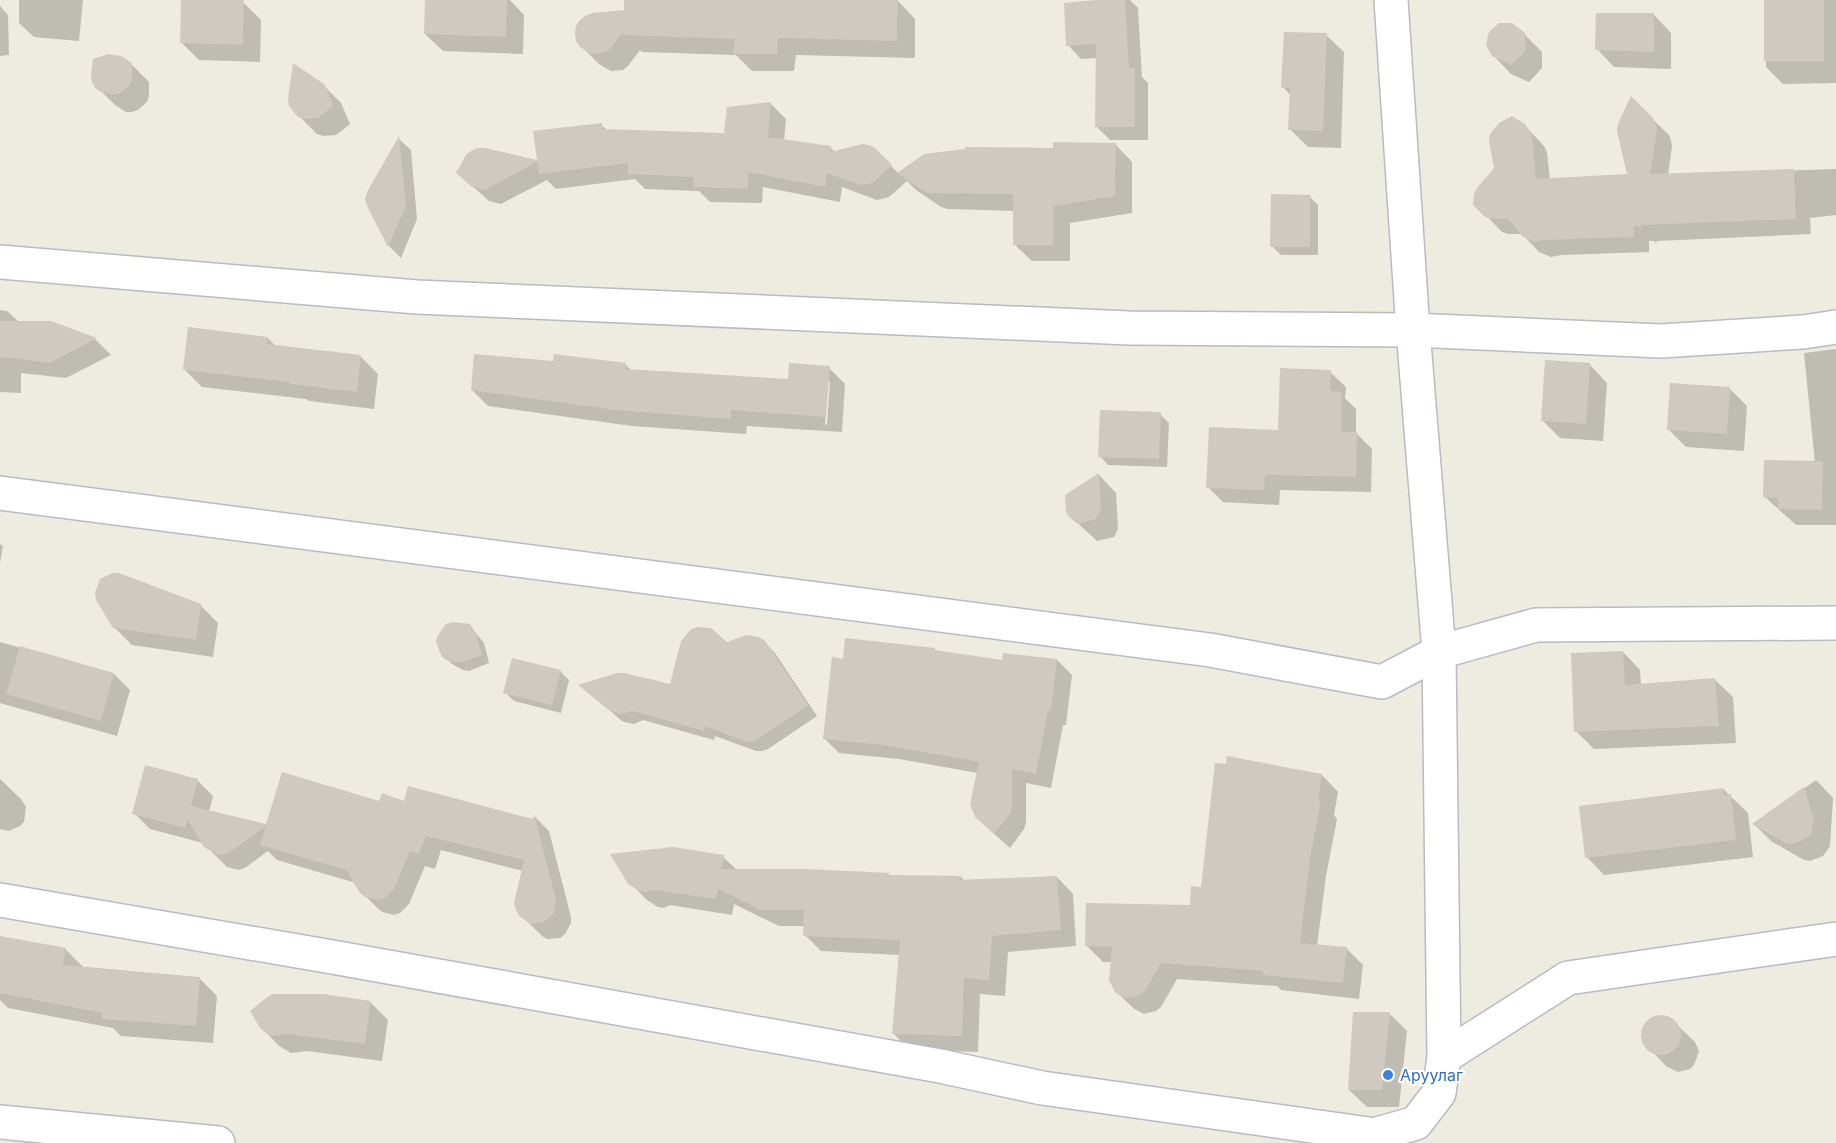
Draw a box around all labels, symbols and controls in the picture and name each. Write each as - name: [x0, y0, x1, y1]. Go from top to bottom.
- place label: Аруулаг: [1400, 1065, 1463, 1085]
- marker: Аруулаг: [1381, 1068, 1395, 1082]

